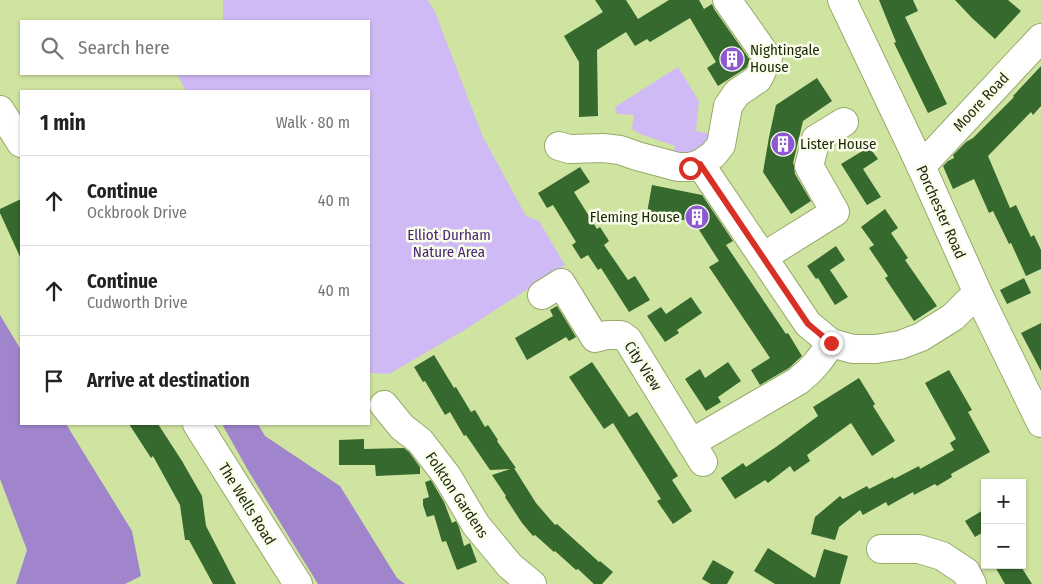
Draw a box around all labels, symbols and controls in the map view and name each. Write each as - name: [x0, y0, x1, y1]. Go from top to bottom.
- search box: [20, 20, 370, 75]
- icon: search: [38, 34, 66, 62]
- text: Search here: [78, 36, 170, 59]
- place label: Nightingale House: [750, 41, 820, 76]
- building icon: Nightingale House: [719, 46, 745, 72]
- street label: Moore Road: [949, 69, 1013, 135]
- text: 1 min: [40, 110, 86, 136]
- text: Walk · 80 m: [276, 113, 350, 132]
- building icon: Lister House: [770, 131, 796, 157]
- place label: Lister House: [800, 135, 876, 153]
- route start: [679, 157, 702, 180]
- street label: Porchester Road: [912, 163, 970, 261]
- text: Continue: [87, 180, 158, 203]
- icon: ahead: [40, 187, 68, 215]
- text: 40 m: [318, 191, 350, 210]
- text: Ockbrook Drive: [87, 203, 187, 222]
- building icon: Fleming House: [684, 204, 710, 230]
- place label: Fleming House: [590, 208, 680, 226]
- park label: Elliot Durham Nature Area: [407, 226, 491, 261]
- text: Continue: [87, 270, 158, 293]
- icon: ahead: [40, 277, 68, 305]
- text: 40 m: [318, 281, 350, 300]
- text: Cudworth Drive: [87, 293, 188, 312]
- route end: [820, 332, 843, 355]
- street label: City View: [620, 338, 666, 394]
- icon: arrive: [40, 367, 68, 395]
- text: Arrive at destination: [87, 369, 250, 392]
- street label: Folkton Gardens: [422, 449, 492, 541]
- street label: The Wells Road: [215, 460, 279, 548]
- map controls: [981, 479, 1026, 569]
- button: +: [981, 479, 1026, 524]
- button: −: [981, 524, 1026, 569]

